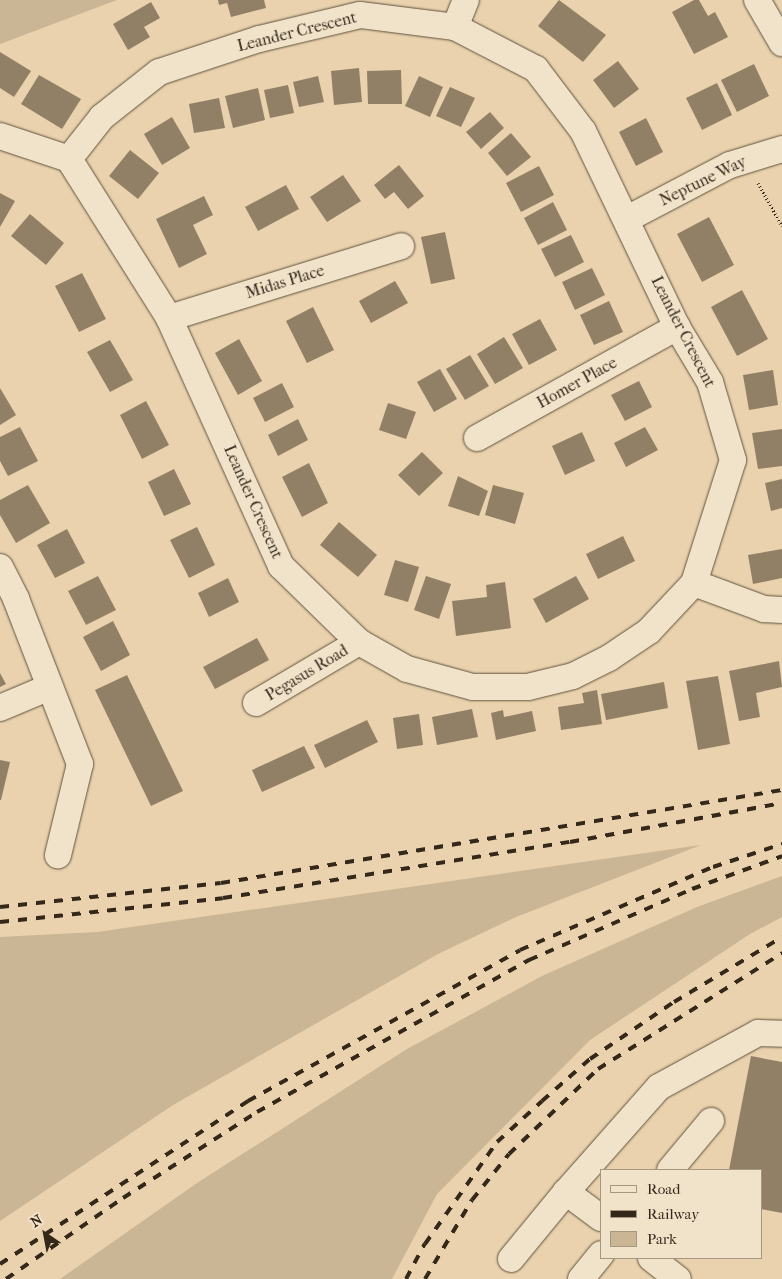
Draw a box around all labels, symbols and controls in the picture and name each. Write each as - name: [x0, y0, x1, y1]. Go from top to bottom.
- street label: Leander Crescent: [235, 8, 359, 56]
- street label: Neptune Way: [657, 152, 749, 210]
- street label: Midas Place: [243, 261, 327, 303]
- street label: Leander Crescent: [647, 273, 719, 391]
- street label: Homer Place: [534, 353, 620, 413]
- street label: Leander Crescent: [219, 442, 287, 562]
- street label: Pegasus Road: [262, 641, 352, 705]
- legend: [600, 1169, 762, 1259]
- text: Road: [647, 1180, 680, 1198]
- text: Railway: [647, 1205, 699, 1223]
- north arrow: [20, 1209, 70, 1259]
- text: N: [27, 1211, 46, 1231]
- text: Park: [647, 1230, 677, 1248]

